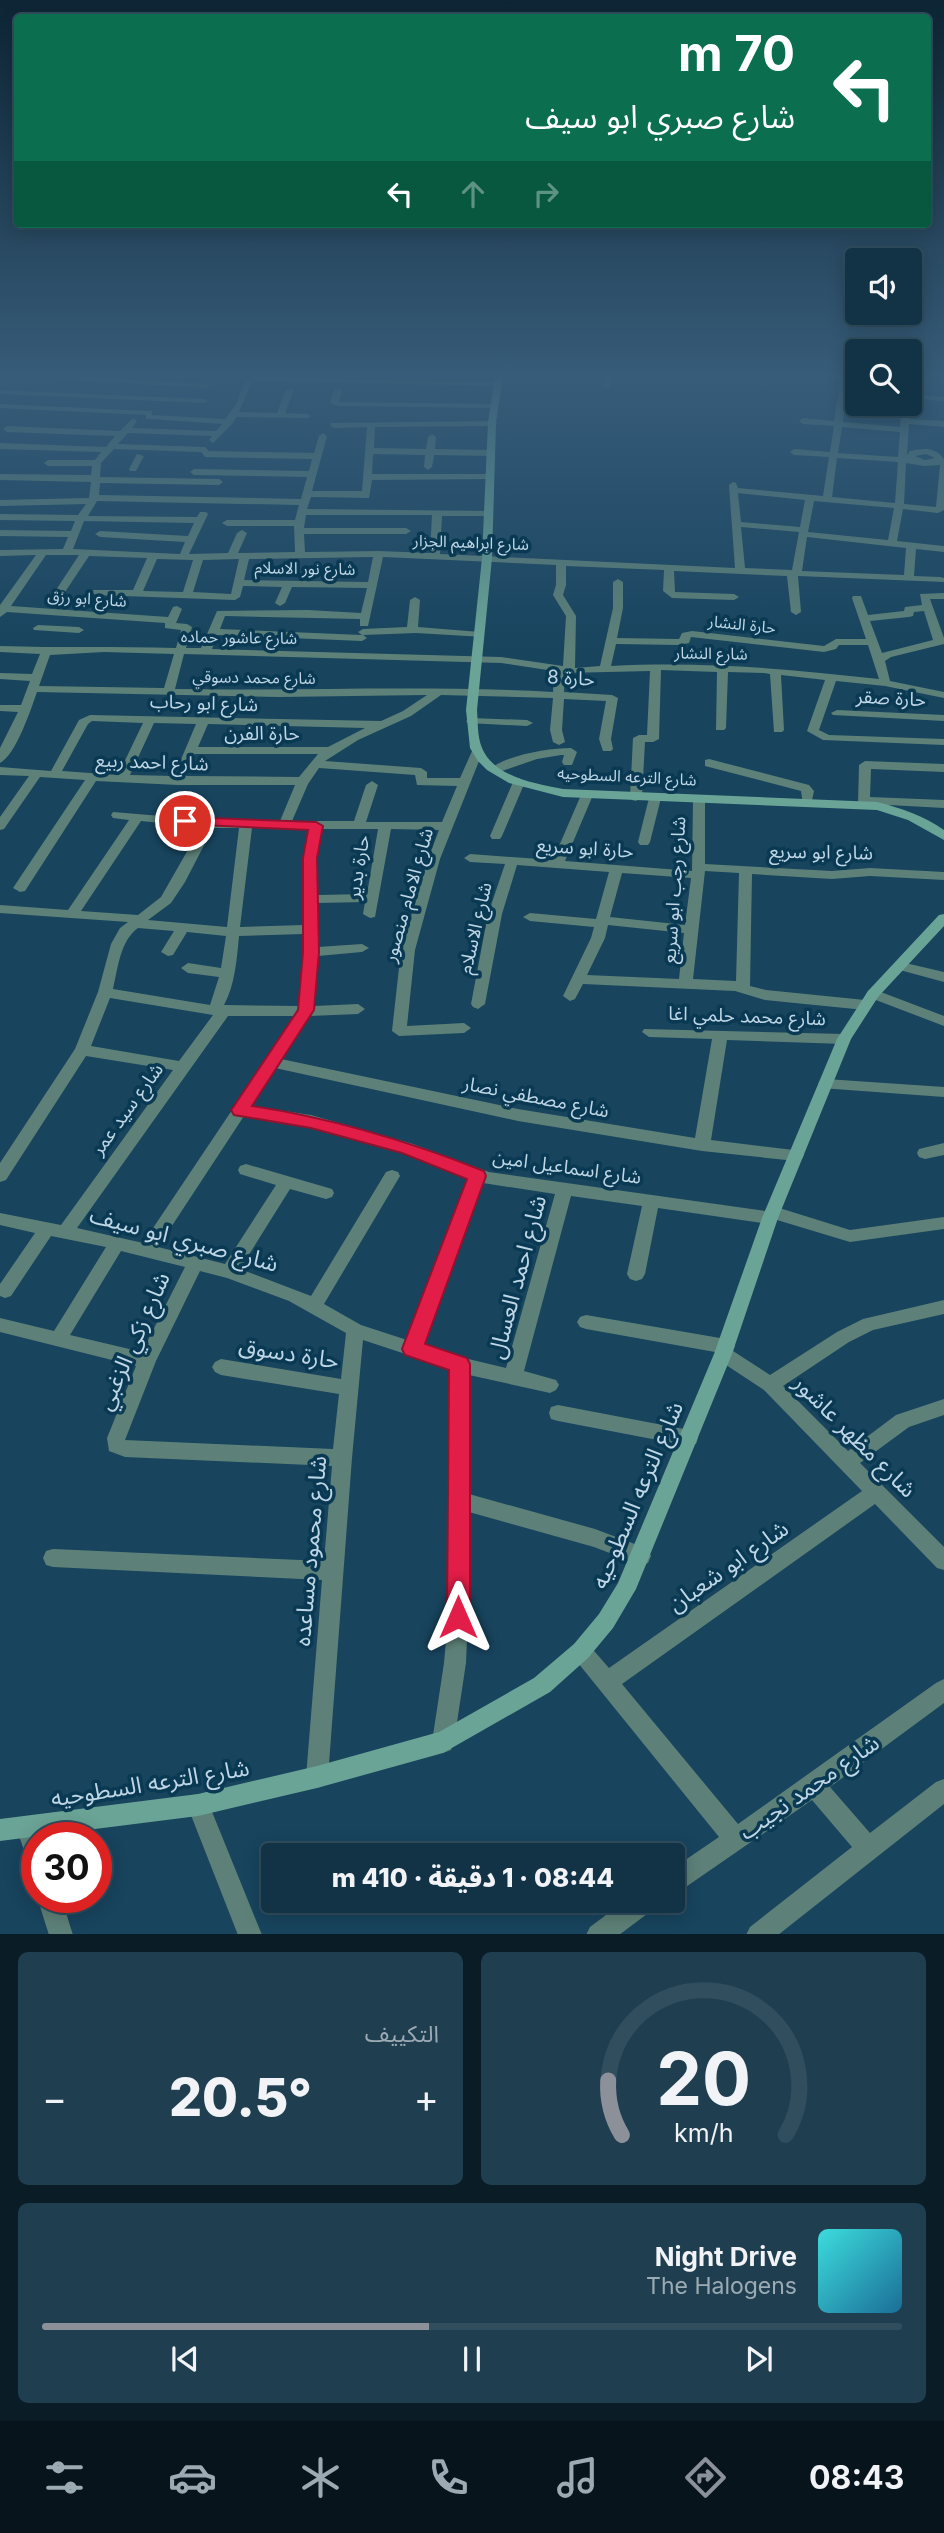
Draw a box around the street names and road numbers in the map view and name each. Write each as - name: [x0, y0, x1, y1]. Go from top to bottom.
- street label: شارع ابراهيم الجزار: [412, 530, 529, 557]
- street label: شارع نور الاسلام: [254, 557, 356, 582]
- street label: شارع ابو رزق: [46, 585, 127, 614]
- street label: حارة النشار: [706, 610, 777, 637]
- street label: شارع عاشور حماده: [181, 626, 297, 651]
- street label: شارع النشار: [673, 642, 748, 667]
- street label: حارة 8: [547, 665, 595, 691]
- street label: شارع محمد دسوقي: [192, 666, 316, 691]
- street label: حارة صقر: [854, 685, 927, 711]
- street label: شارع ابو رحاب: [149, 690, 258, 718]
- street label: حارة الفرن: [224, 722, 300, 745]
- street label: شارع احمد ربيع: [95, 749, 209, 778]
- street label: شارع الترعه السطوحيه: [557, 762, 697, 793]
- street label: شارع رجب ابو سريع: [657, 816, 694, 965]
- street label: شارع الامام منصور: [378, 825, 441, 967]
- street label: حارة بدير: [341, 833, 374, 902]
- street label: حارة ابو سريع: [535, 833, 634, 866]
- street label: شارع ابو سريع: [769, 840, 873, 867]
- street label: شارع الاسلام: [453, 880, 500, 977]
- street label: شارع محمد حلمي اغا: [668, 1002, 826, 1034]
- street label: شارع سيد عمر: [85, 1059, 170, 1161]
- street label: شارع مصطفي نصار: [459, 1071, 611, 1126]
- street label: شارع اسماعيل امين: [491, 1145, 643, 1191]
- street label: شارع احمد العسال: [482, 1192, 555, 1363]
- street label: شارع صبري ابو سيف: [86, 1200, 281, 1281]
- street label: شارع زكي الزغبي: [90, 1268, 179, 1416]
- street label: حارة دسوق: [237, 1331, 341, 1375]
- street label: شارع مظهر عاشور: [785, 1368, 922, 1505]
- street label: شارع الترعه السطوحيه: [585, 1397, 692, 1594]
- street label: شارع محمود مساعده: [288, 1455, 335, 1648]
- street label: شارع ابو شعبان: [662, 1514, 795, 1620]
- street label: شارع محمد نجيب: [734, 1728, 886, 1848]
- street label: شارع الترعه السطوحيه: [49, 1753, 252, 1815]

